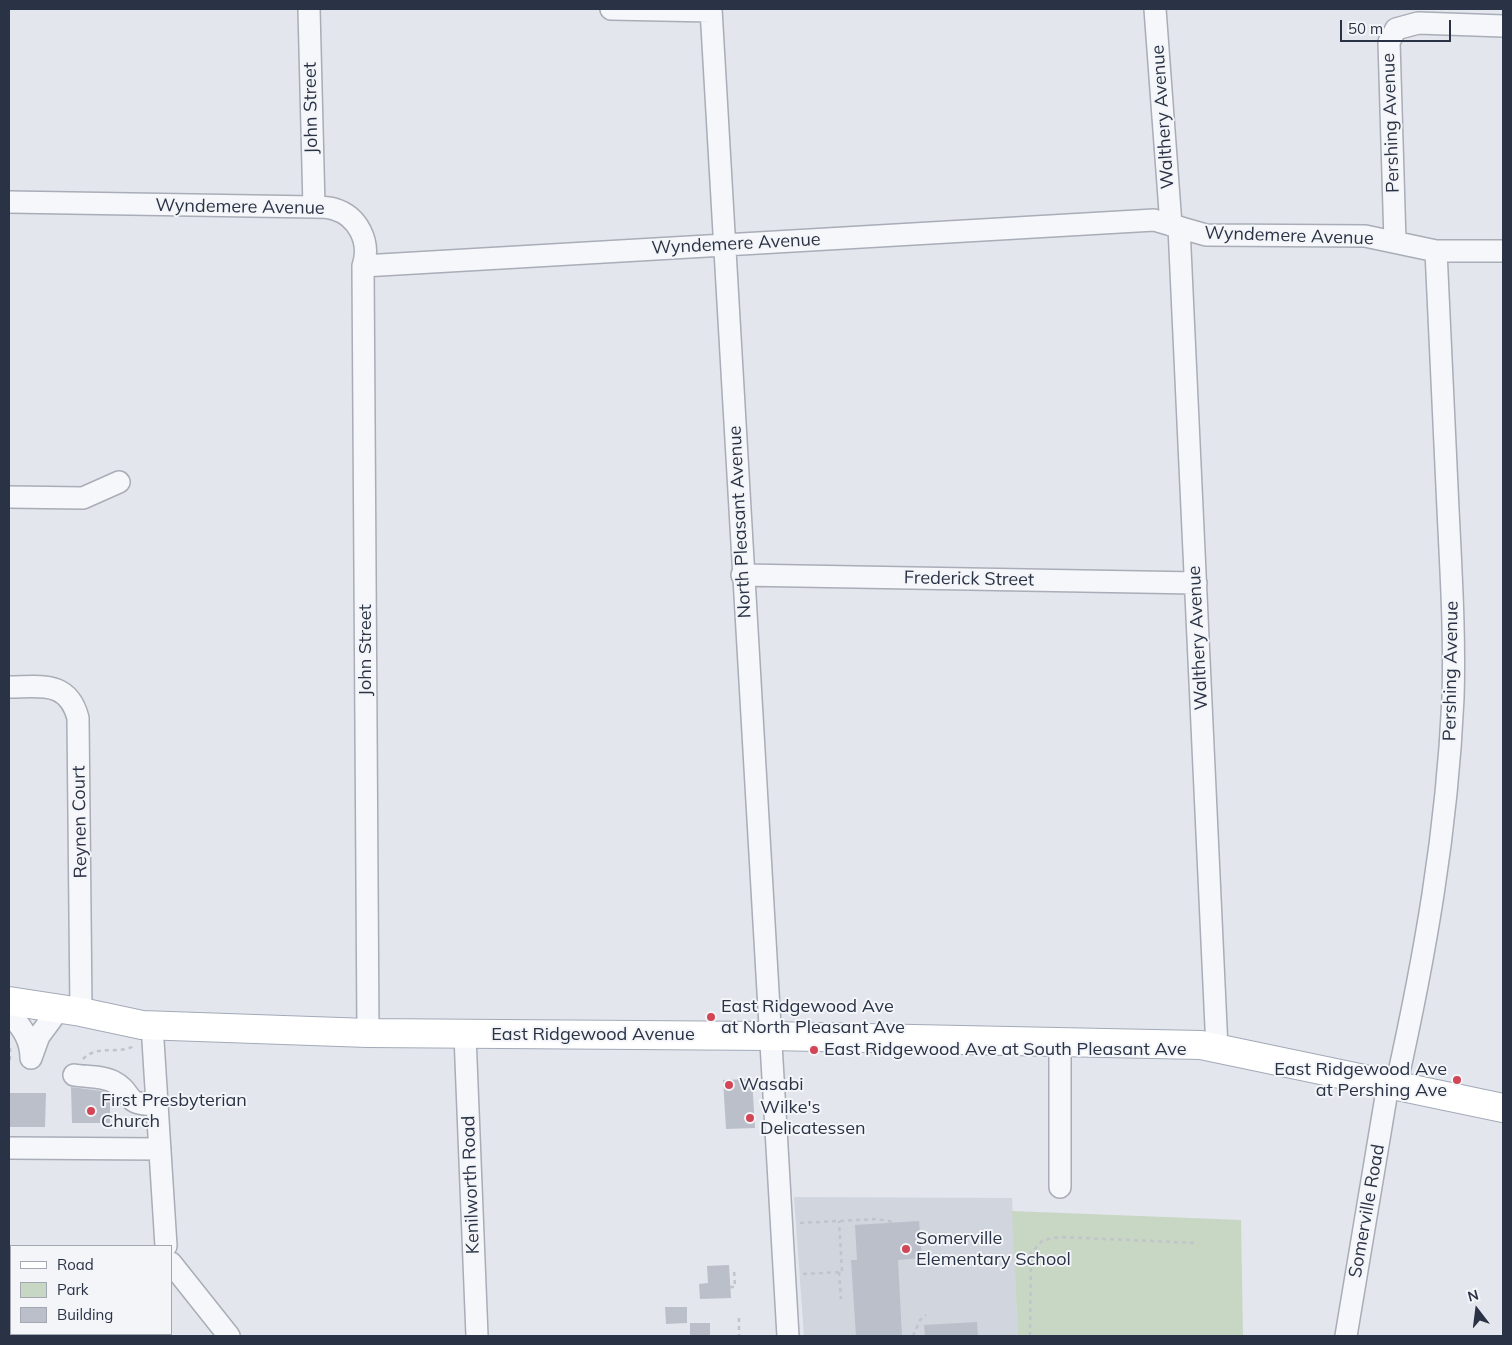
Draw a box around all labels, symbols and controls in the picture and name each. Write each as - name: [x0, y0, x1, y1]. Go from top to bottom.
- scale bar: [1342, 10, 1453, 42]
- text: 50 m: [1348, 19, 1383, 38]
- street label: Walthery Avenue: [1147, 44, 1179, 190]
- street label: Pershing Avenue: [1378, 53, 1404, 193]
- street label: John Street: [299, 62, 323, 154]
- street label: Wyndemere Avenue: [155, 195, 325, 219]
- street label: Wyndemere Avenue: [1204, 222, 1374, 250]
- street label: Wyndemere Avenue: [651, 229, 821, 259]
- street label: North Pleasant Avenue: [724, 425, 756, 619]
- street label: Walthery Avenue: [1183, 565, 1213, 711]
- street label: Frederick Street: [904, 567, 1034, 591]
- street label: Pershing Avenue: [1439, 601, 1463, 741]
- street label: John Street: [355, 604, 377, 696]
- street label: Reynen Court: [68, 765, 92, 879]
- place label: East Ridgewood Ave at North Pleasant Ave: [721, 996, 905, 1038]
- marker: East Ridgewood Ave at North Pleasant Ave: [705, 1011, 717, 1023]
- street label: East Ridgewood Avenue: [491, 1024, 695, 1046]
- place label: East Ridgewood Ave at South Pleasant Ave: [824, 1039, 1186, 1061]
- marker: East Ridgewood Ave at South Pleasant Ave: [808, 1044, 820, 1056]
- place label: East Ridgewood Ave at Pershing Ave: [1274, 1059, 1447, 1102]
- place label: Wasabi: [739, 1074, 804, 1096]
- marker: East Ridgewood Ave at Pershing Ave: [1451, 1074, 1463, 1086]
- marker: Wasabi: [723, 1079, 735, 1091]
- place label: First Presbyterian Church: [101, 1090, 247, 1132]
- place label: Wilke's Delicatessen: [760, 1097, 866, 1140]
- marker: First Presbyterian Church: [85, 1105, 97, 1117]
- marker: Wilke's Delicatessen: [744, 1112, 756, 1124]
- street label: Kenilworth Road: [458, 1115, 484, 1255]
- street label: Somerville Road: [1345, 1143, 1389, 1279]
- place label: Somerville Elementary School: [916, 1228, 1071, 1270]
- marker: Somerville Elementary School: [900, 1243, 912, 1255]
- legend: [10, 1245, 172, 1335]
- text: Road: [57, 1255, 94, 1274]
- text: Park: [57, 1280, 89, 1299]
- north arrow: [1452, 1285, 1502, 1335]
- text: N: [1466, 1285, 1481, 1306]
- text: Building: [57, 1305, 113, 1324]

